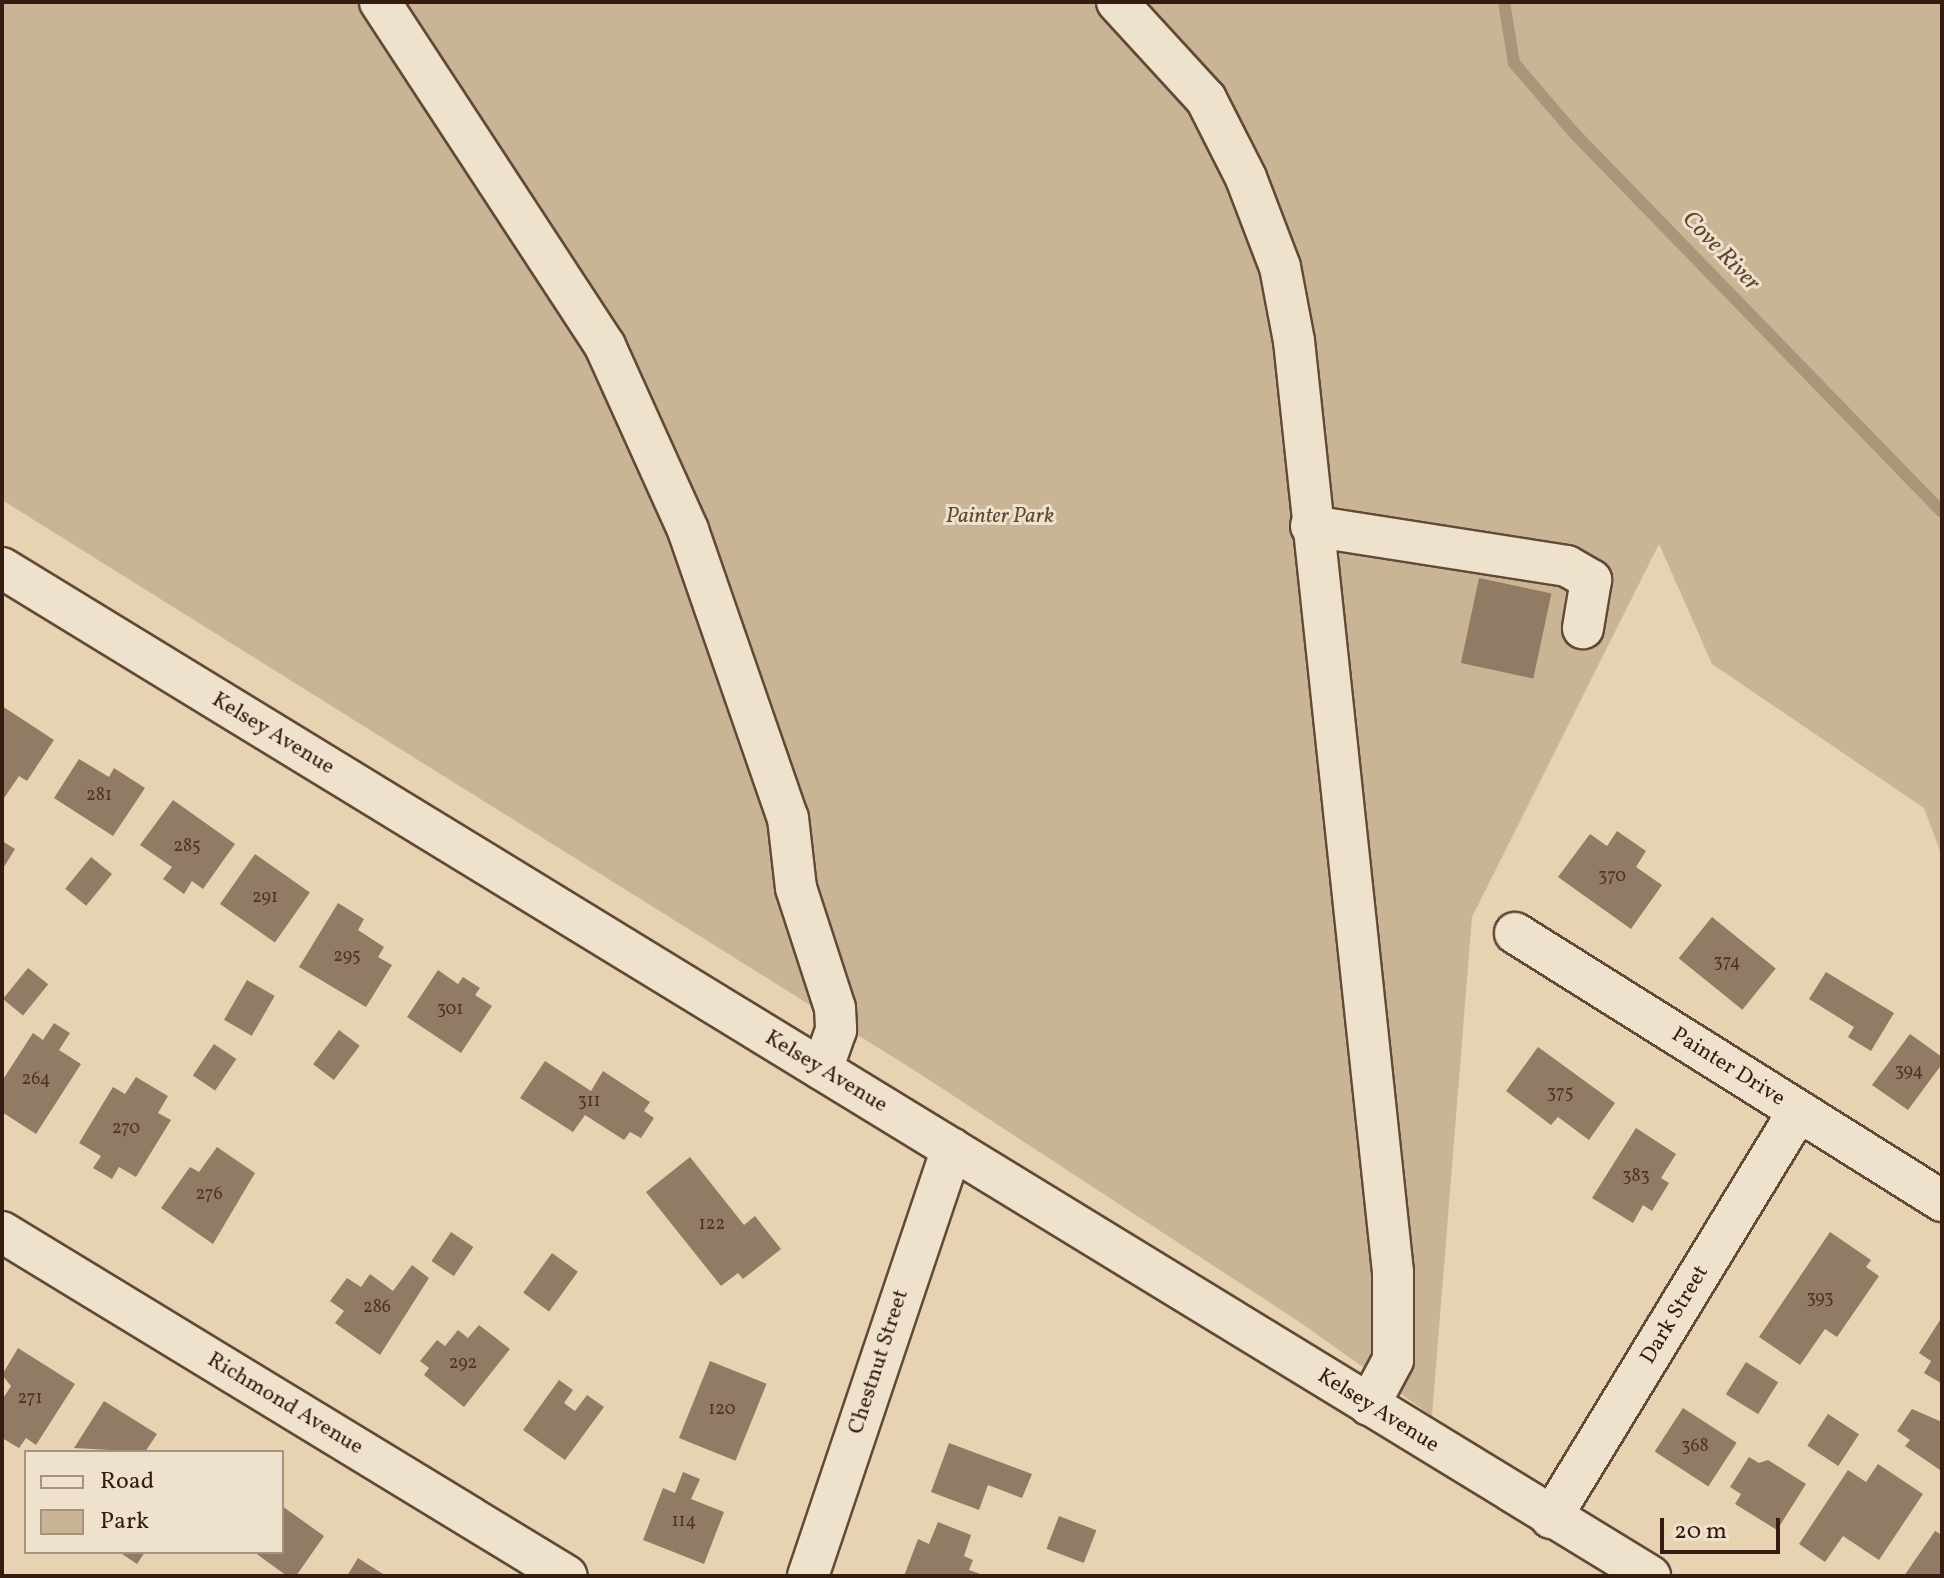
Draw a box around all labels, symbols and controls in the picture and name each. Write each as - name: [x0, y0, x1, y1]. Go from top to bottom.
- water label: Cove River: [1675, 206, 1765, 298]
- park label: Painter Park: [946, 504, 1054, 530]
- street label: Kelsey Avenue: [207, 687, 339, 781]
- house number: 281: [86, 785, 112, 807]
- house number: 285: [173, 836, 201, 858]
- house number: 370: [1598, 866, 1626, 888]
- house number: 291: [252, 887, 278, 909]
- house number: 295: [333, 946, 361, 968]
- house number: 374: [1714, 952, 1740, 974]
- house number: 301: [437, 999, 463, 1021]
- street label: Painter Drive: [1666, 1022, 1790, 1112]
- street label: Kelsey Avenue: [760, 1025, 892, 1119]
- house number: 394: [1895, 1061, 1923, 1083]
- house number: 264: [22, 1069, 50, 1091]
- house number: 375: [1547, 1083, 1573, 1105]
- house number: 311: [577, 1091, 601, 1113]
- house number: 270: [112, 1118, 140, 1140]
- house number: 383: [1622, 1166, 1650, 1188]
- house number: 276: [195, 1184, 223, 1206]
- house number: 122: [699, 1214, 725, 1236]
- street label: Dark Street: [1635, 1261, 1715, 1369]
- street label: Chestnut Street: [843, 1286, 915, 1438]
- house number: 393: [1806, 1288, 1834, 1310]
- house number: 286: [363, 1297, 391, 1319]
- street label: Richmond Avenue: [202, 1347, 368, 1461]
- house number: 292: [449, 1353, 477, 1375]
- street label: Kelsey Avenue: [1312, 1363, 1444, 1459]
- house number: 271: [18, 1388, 42, 1410]
- house number: 120: [708, 1399, 736, 1421]
- house number: 368: [1681, 1436, 1709, 1458]
- legend: [24, 1450, 284, 1554]
- text: Road: [100, 1465, 154, 1499]
- scale bar: [1664, 1502, 1784, 1552]
- text: Park: [100, 1505, 149, 1539]
- house number: 114: [672, 1511, 696, 1533]
- text: 20 m: [1674, 1515, 1727, 1549]

